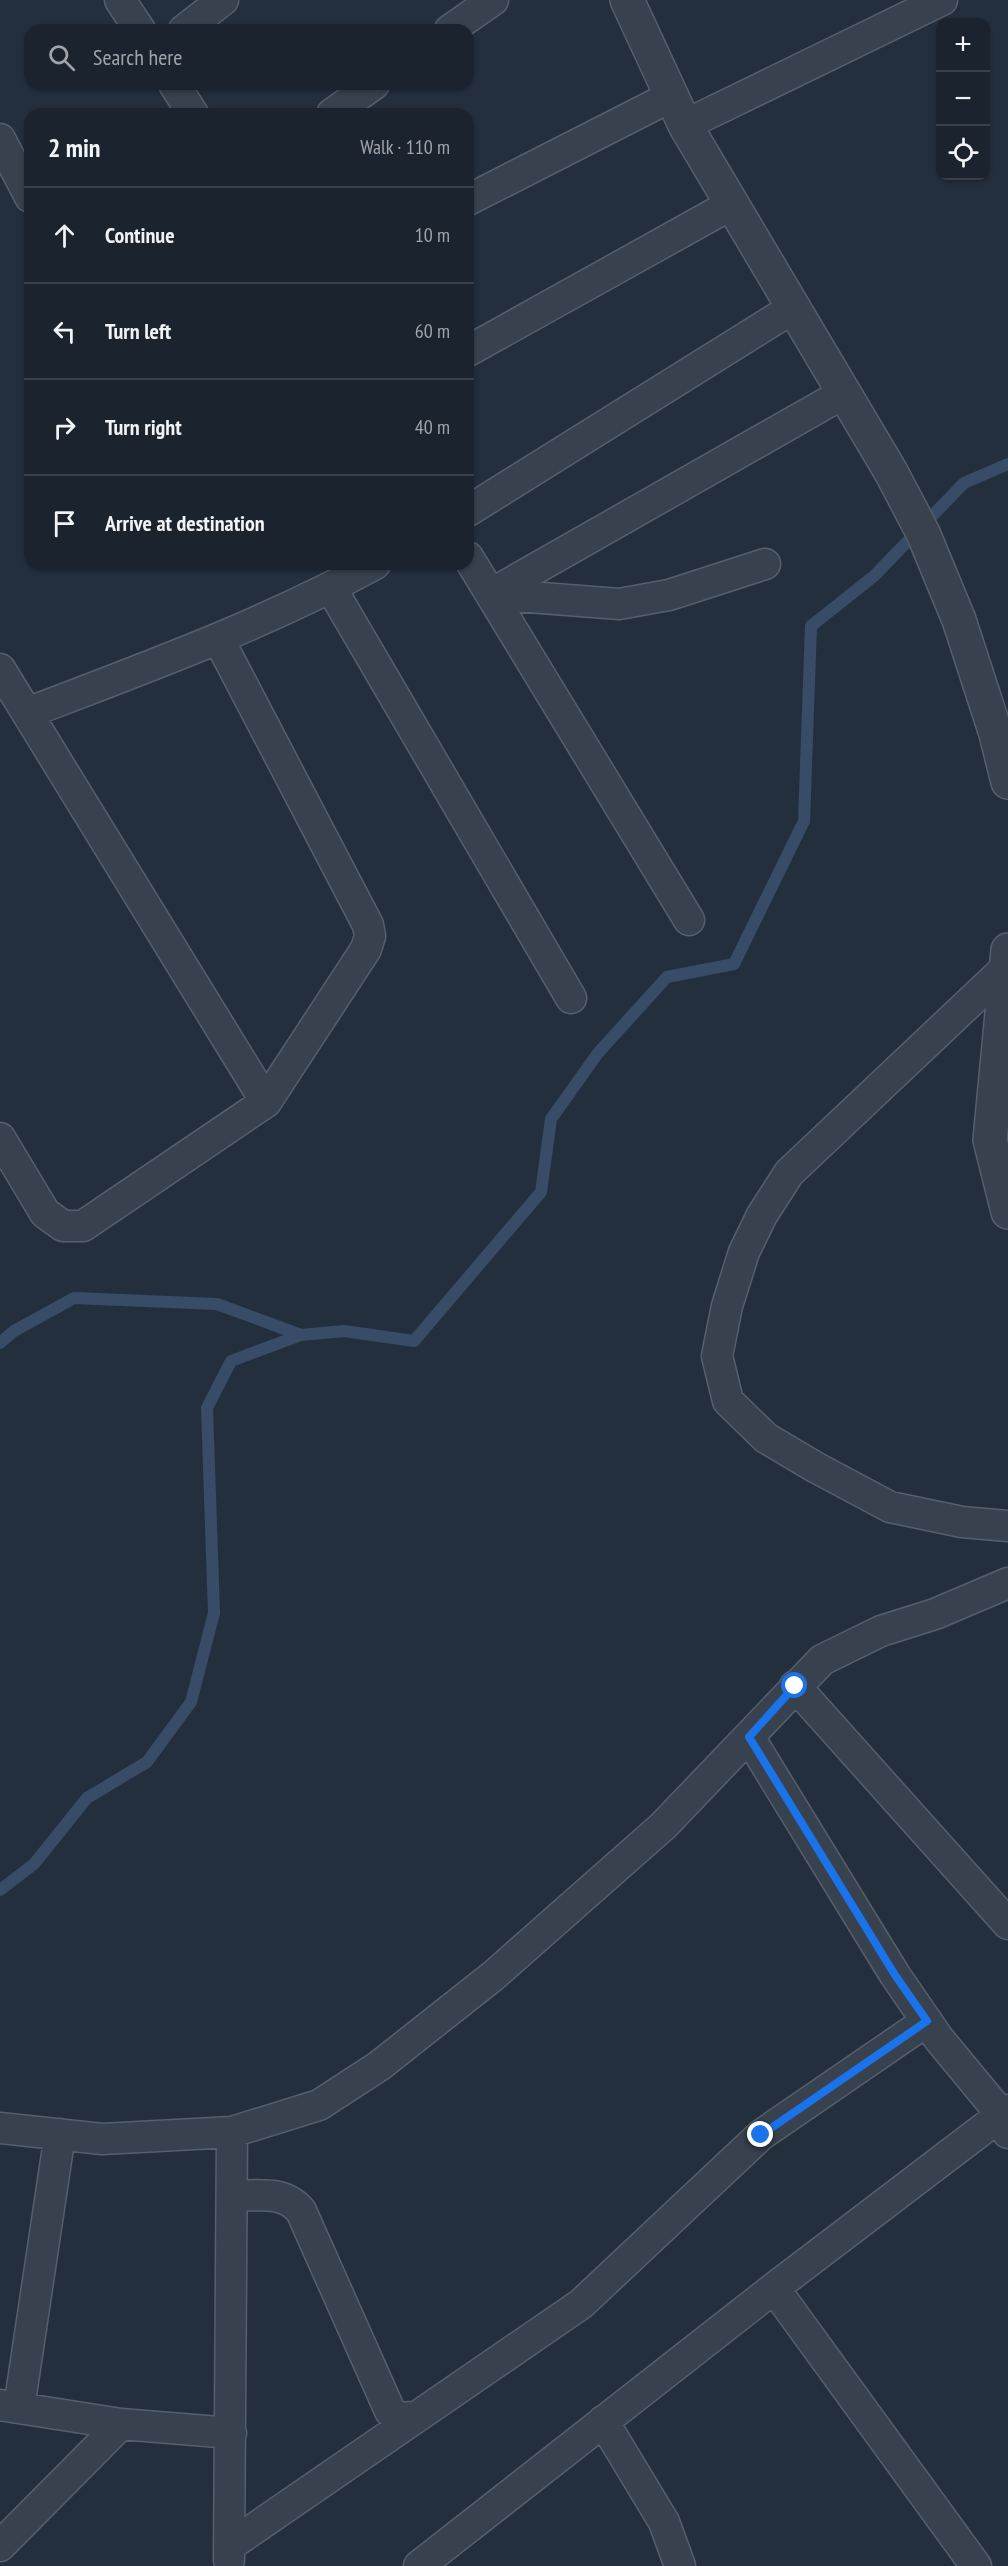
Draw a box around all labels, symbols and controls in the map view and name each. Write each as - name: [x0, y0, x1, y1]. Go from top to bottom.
- map controls: [936, 18, 990, 180]
- button: +: [936, 18, 990, 72]
- search box: [24, 24, 474, 90]
- icon: search: [45, 41, 78, 74]
- text: Search here: [93, 43, 182, 71]
- button: −: [936, 72, 990, 126]
- button: locate: [936, 126, 990, 180]
- text: 2 min: [48, 131, 101, 164]
- text: Walk · 110 m: [360, 134, 450, 160]
- icon: ahead: [48, 219, 81, 252]
- text: Continue: [105, 221, 175, 249]
- text: 10 m: [415, 222, 450, 248]
- icon: left: [48, 315, 81, 348]
- text: Turn left: [105, 317, 171, 345]
- text: 60 m: [415, 318, 450, 344]
- icon: right: [48, 411, 81, 444]
- text: Turn right: [105, 413, 182, 441]
- text: 40 m: [415, 414, 450, 440]
- icon: arrive: [48, 507, 81, 540]
- text: Arrive at destination: [105, 509, 265, 537]
- route start: [781, 1672, 807, 1698]
- route end: [747, 2121, 773, 2147]

